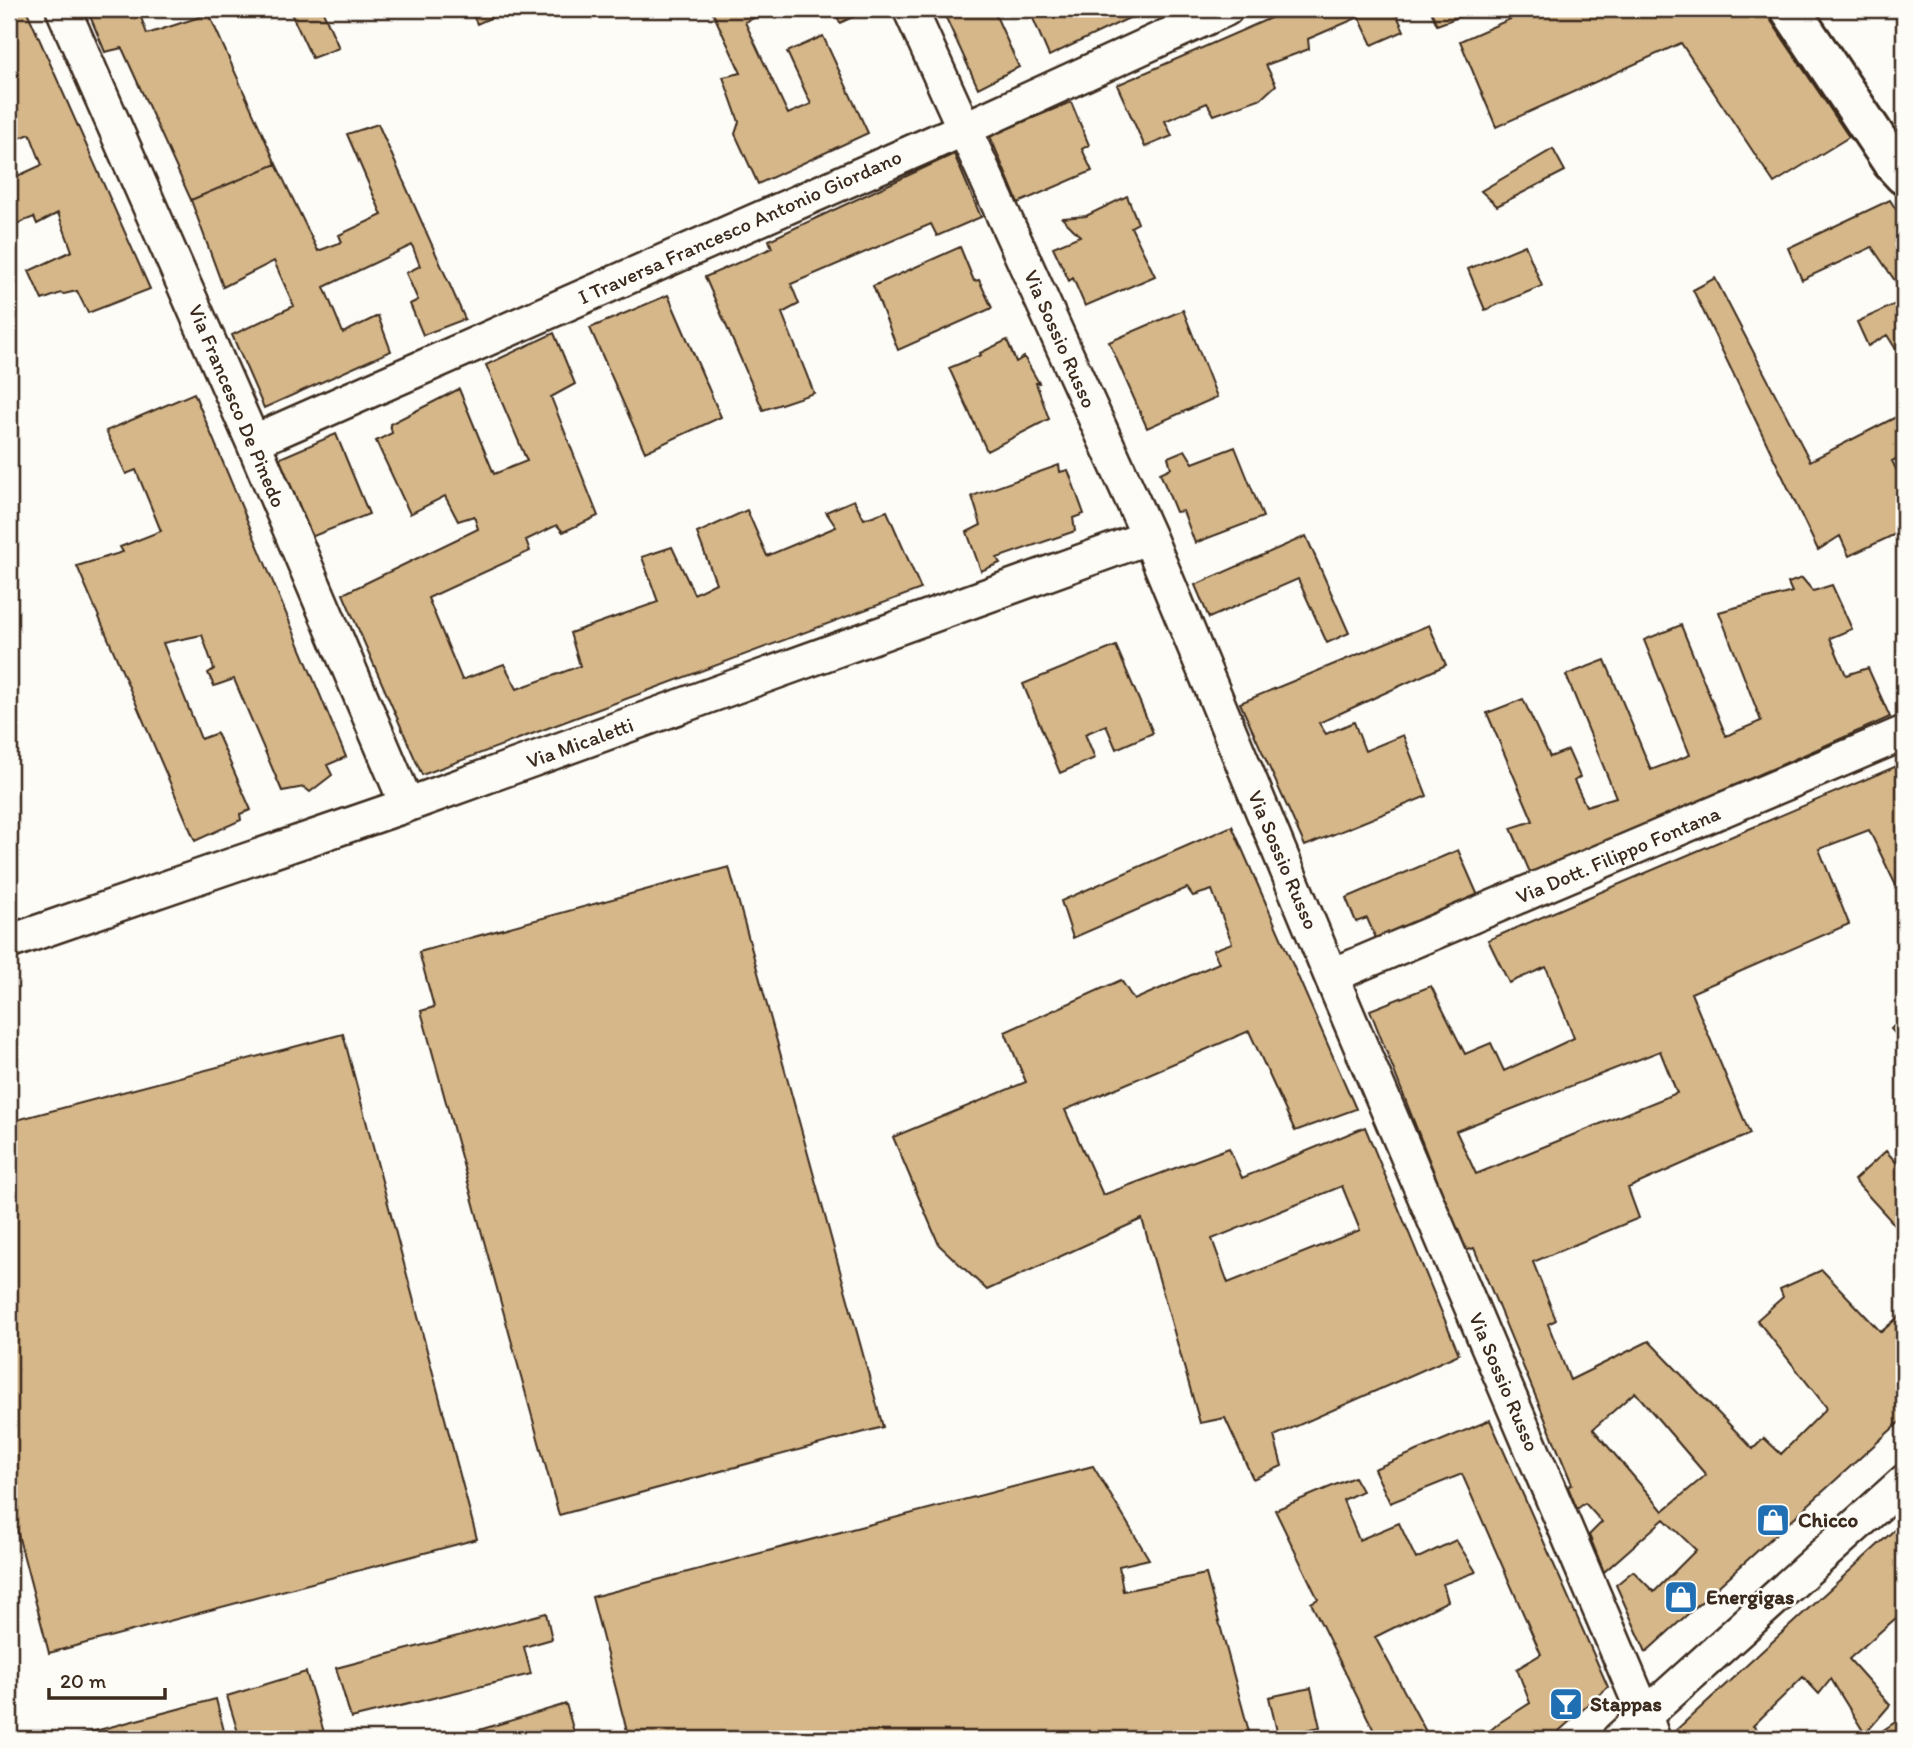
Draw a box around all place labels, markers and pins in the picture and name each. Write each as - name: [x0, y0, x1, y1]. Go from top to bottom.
- shop icon: Chicco: [1754, 1501, 1792, 1539]
- place label: Chicco: [1798, 1507, 1859, 1532]
- shop icon: Energigas: [1662, 1578, 1700, 1616]
- place label: Energigas: [1706, 1584, 1794, 1610]
- bar icon: Stappas: [1547, 1685, 1585, 1723]
- place label: Stappas: [1590, 1691, 1662, 1717]

